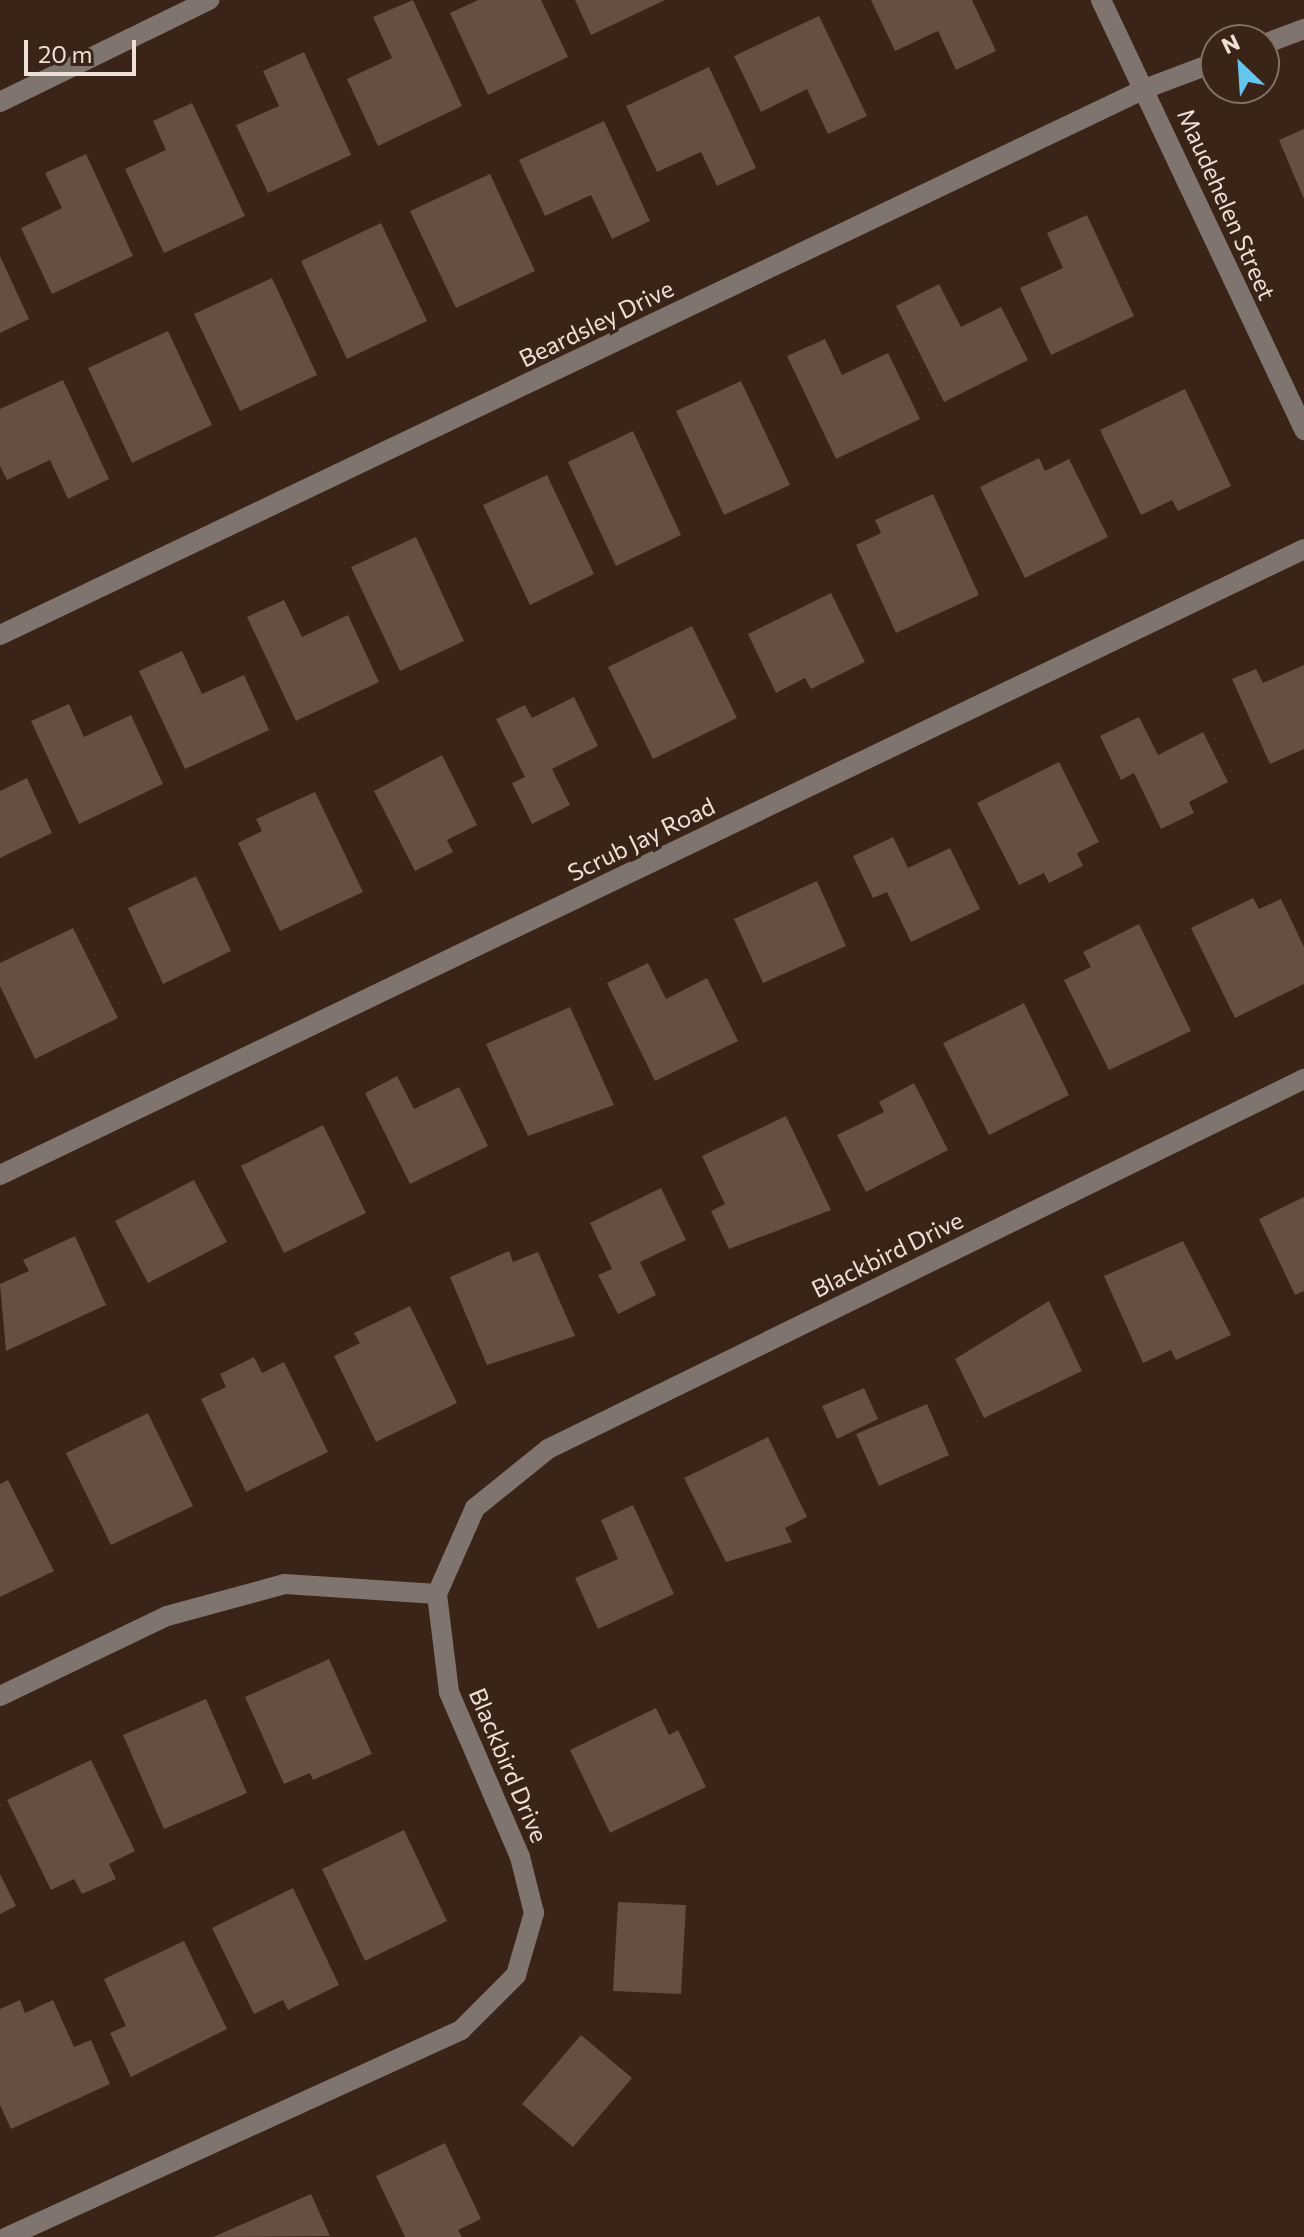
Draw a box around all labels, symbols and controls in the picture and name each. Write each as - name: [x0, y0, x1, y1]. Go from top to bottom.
- scale bar: [28, 24, 140, 74]
- north arrow: [1200, 24, 1280, 104]
- text: N: [1217, 28, 1244, 59]
- text: 20 m: [38, 39, 92, 68]
- street label: Maudehelen Street: [1172, 104, 1282, 304]
- street label: Beardsley Drive: [514, 273, 678, 373]
- street label: Scrub Jay Road: [563, 791, 719, 887]
- street label: Blackbird Drive: [807, 1205, 967, 1303]
- street label: Blackbird Drive: [464, 1683, 554, 1847]

